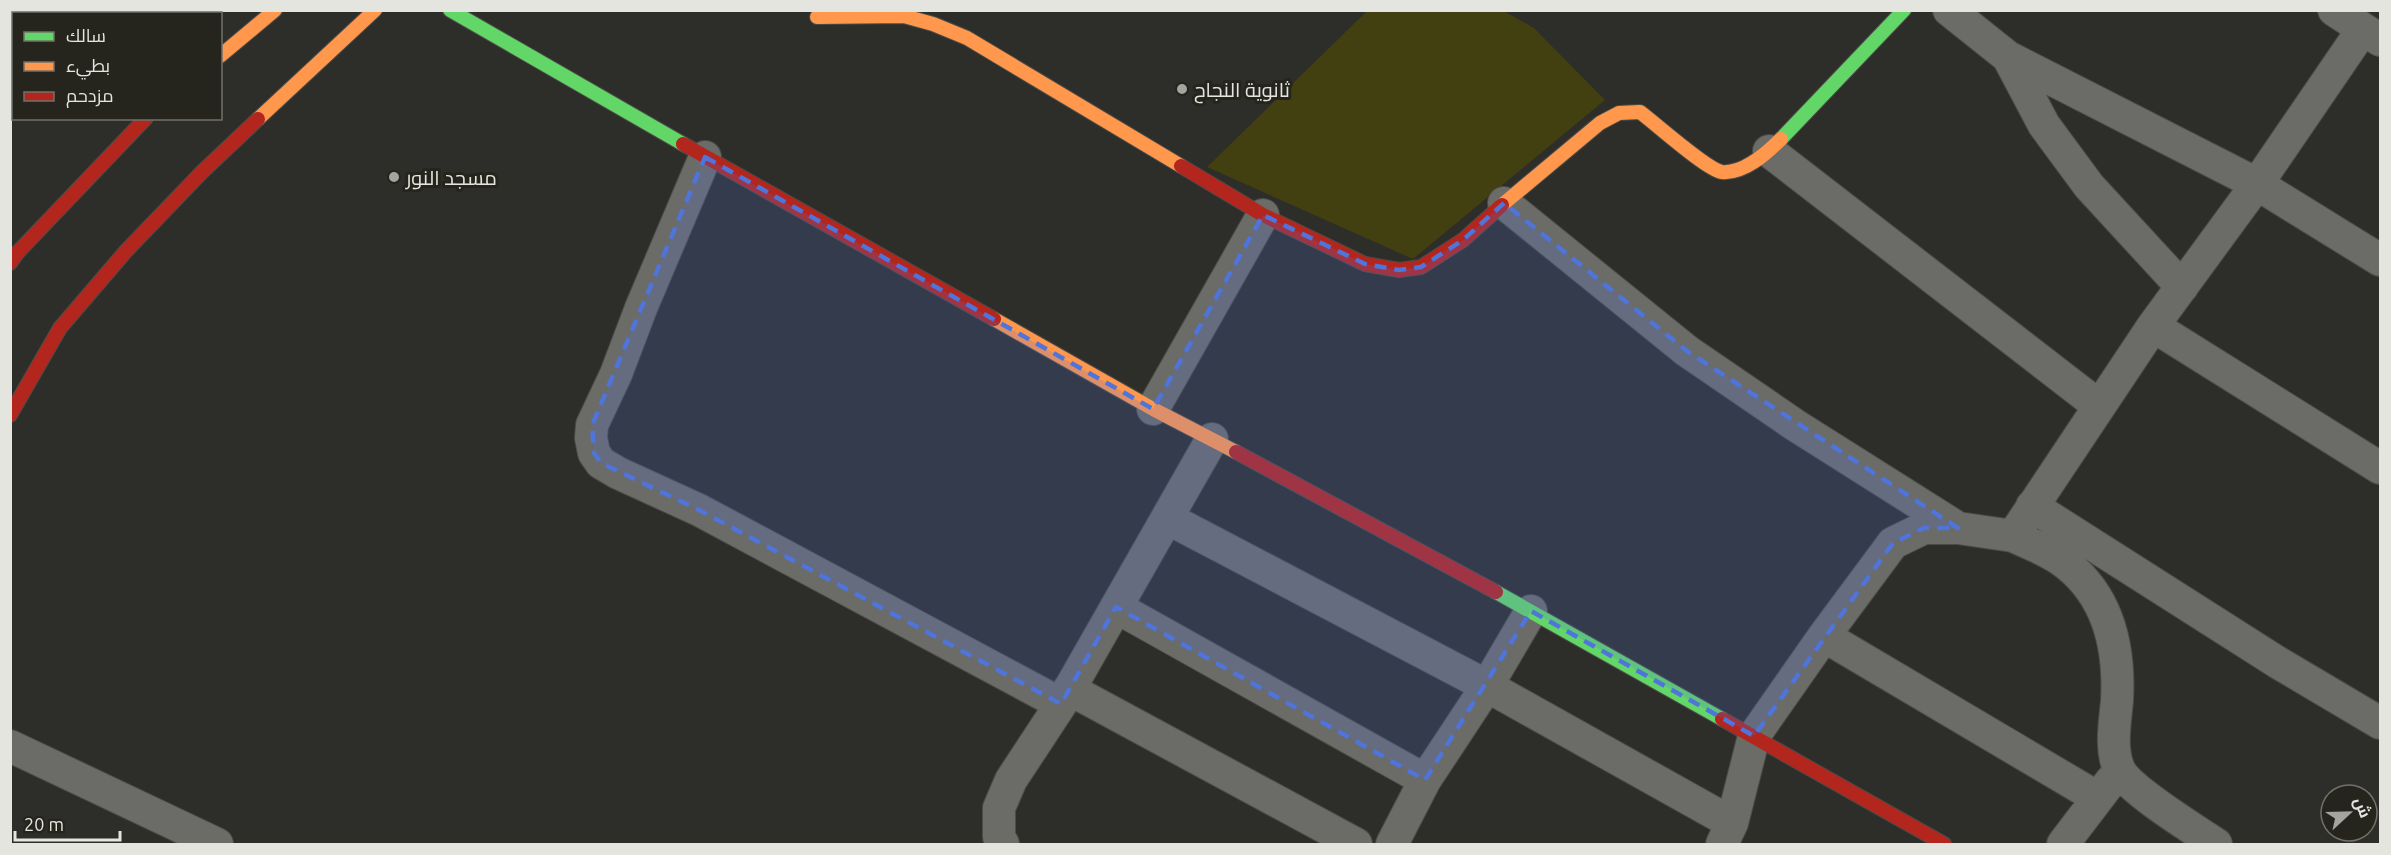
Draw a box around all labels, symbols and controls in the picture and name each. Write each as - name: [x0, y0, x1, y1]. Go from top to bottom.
- legend: [12, 12, 222, 120]
- text: سالك: [66, 25, 106, 45]
- text: بطيء: [66, 55, 110, 80]
- place label: ثانوية النجاح: [1194, 78, 1291, 104]
- marker: ثانوية النجاح: [1175, 82, 1189, 96]
- text: مزدحم: [66, 85, 114, 108]
- place label: مسجد النور: [405, 166, 497, 190]
- marker: مسجد النور: [387, 170, 401, 184]
- north arrow: [2319, 783, 2379, 843]
- text: ش: [2350, 794, 2375, 821]
- scale bar: [15, 804, 120, 842]
- text: 20 m: [24, 814, 64, 834]

